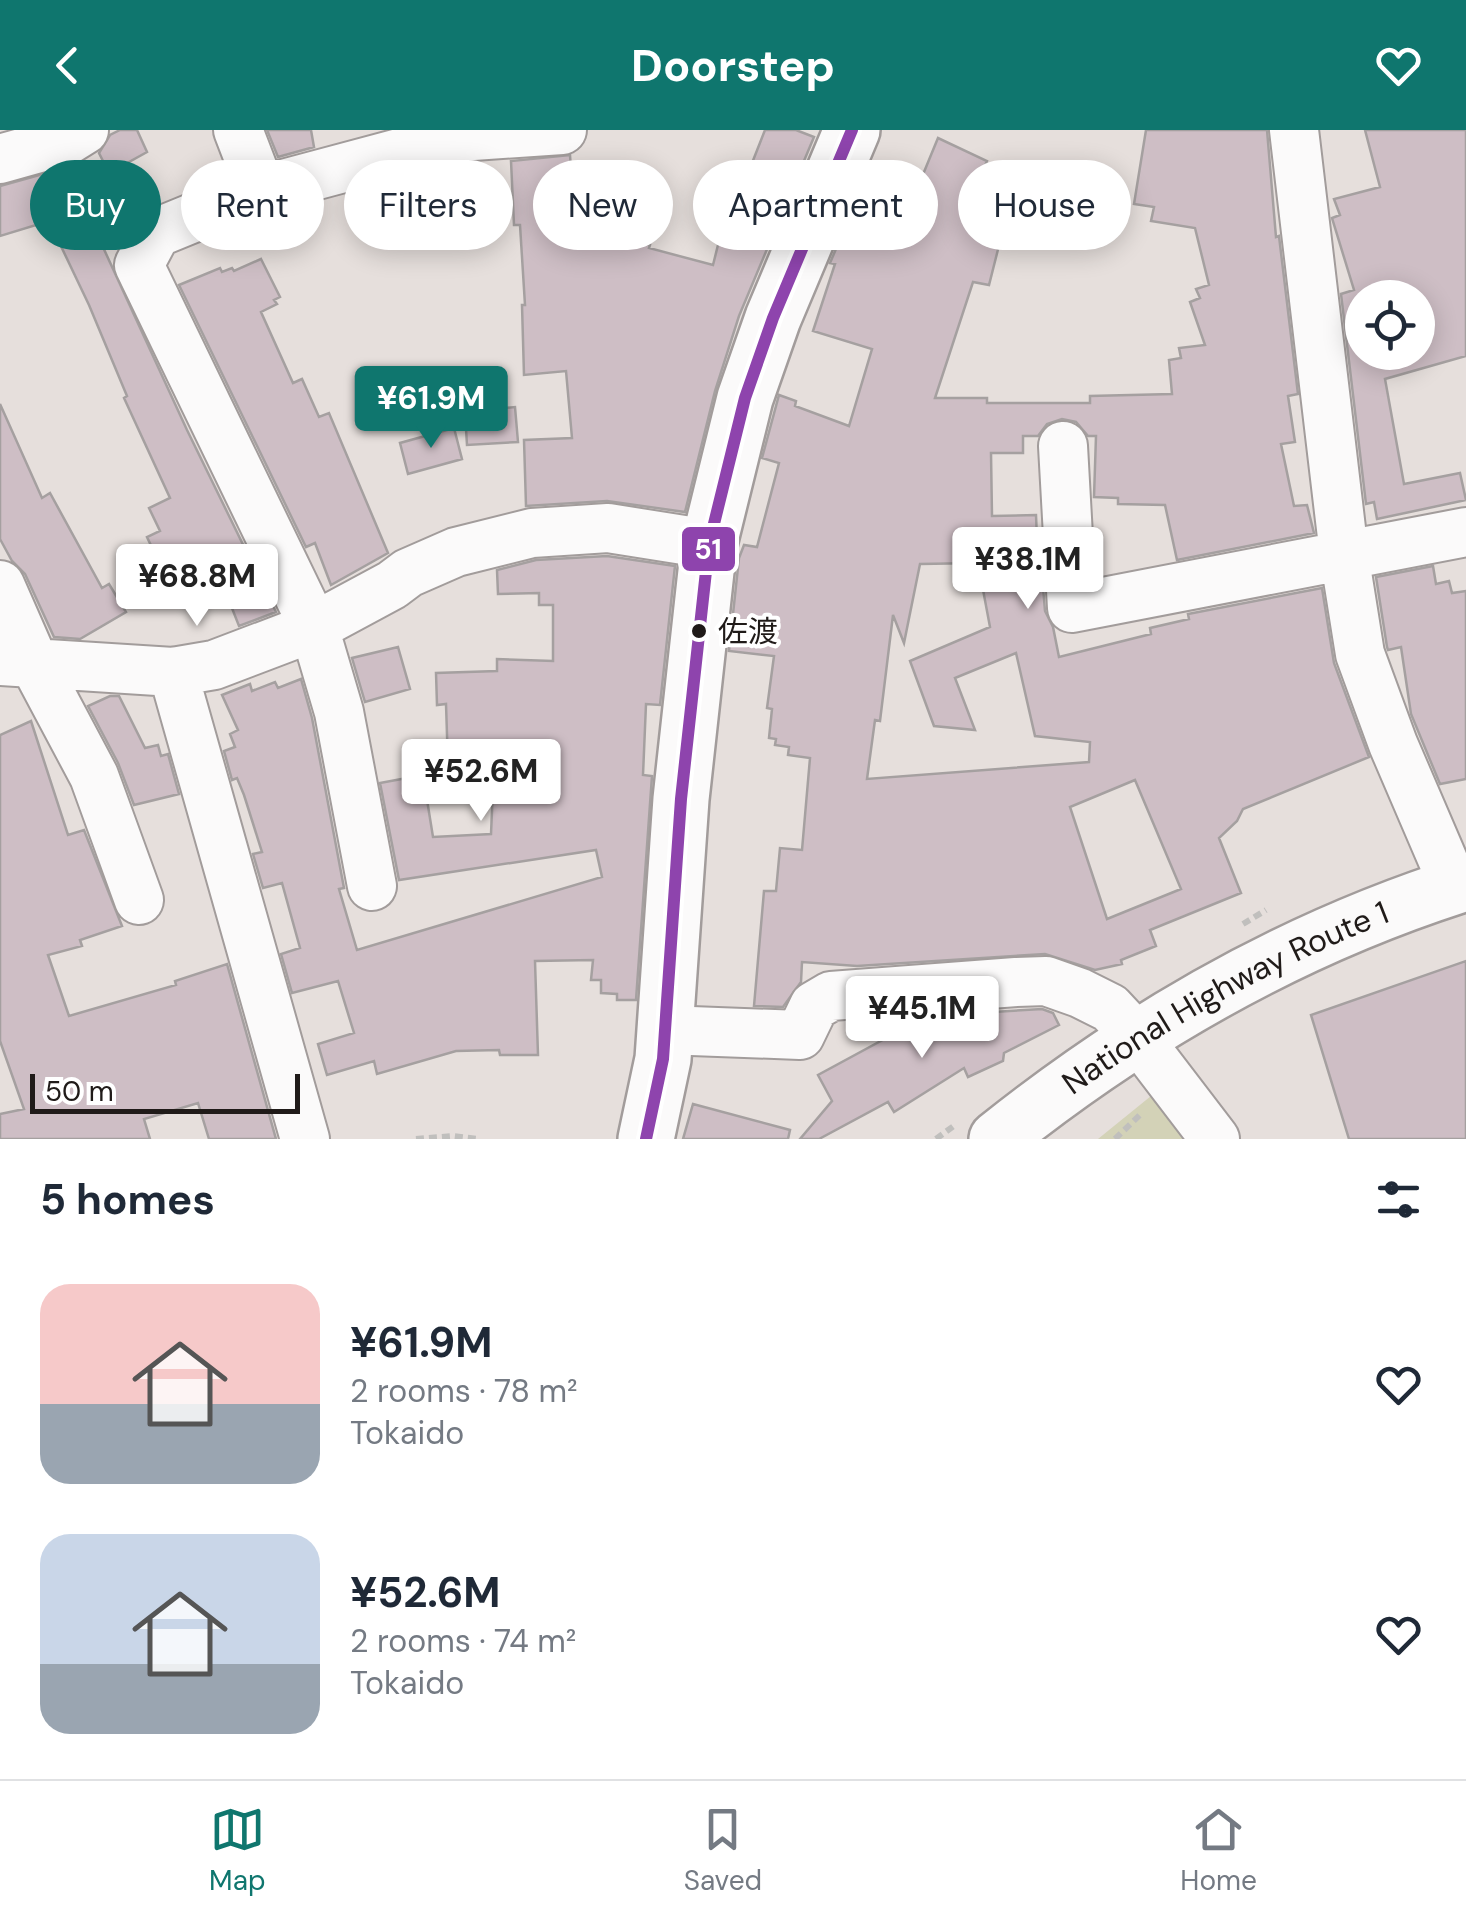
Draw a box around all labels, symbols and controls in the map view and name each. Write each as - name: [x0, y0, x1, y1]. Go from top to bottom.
- text: Doorstep: [631, 36, 835, 95]
- icon: back: [40, 38, 95, 93]
- icon: heart: [1371, 38, 1426, 93]
- chip: Buy: [30, 160, 161, 250]
- chip: Rent: [181, 160, 324, 250]
- chip: Filters: [344, 160, 513, 250]
- chip: New: [533, 160, 673, 250]
- chip: Apartment: [693, 160, 938, 250]
- chip: House: [958, 160, 1131, 250]
- map controls: [1345, 280, 1435, 370]
- button: locate: [1345, 280, 1435, 370]
- pin: ¥61.9M: [350, 366, 512, 451]
- text: ¥61.9M: [377, 377, 485, 419]
- line badge: 51: [680, 525, 737, 573]
- pin: ¥38.1M: [947, 527, 1109, 612]
- text: 51: [694, 531, 722, 568]
- text: ¥38.1M: [974, 538, 1082, 580]
- pin: ¥68.8M: [116, 544, 278, 629]
- text: ¥68.8M: [138, 555, 256, 597]
- place label: 佐渡: [718, 612, 778, 651]
- marker: 佐渡: [689, 621, 709, 641]
- pin: ¥52.6M: [400, 739, 562, 824]
- text: ¥52.6M: [424, 750, 538, 792]
- street label: National Highway Route 1: [1054, 891, 1395, 1104]
- pin: ¥45.1M: [841, 976, 1003, 1061]
- text: ¥45.1M: [868, 987, 976, 1029]
- scale bar: [30, 1069, 300, 1114]
- text: 50 m: [45, 1073, 114, 1110]
- text: 5 homes: [40, 1172, 215, 1227]
- icon: filters: [1371, 1172, 1426, 1227]
- text: ¥61.9M: [350, 1315, 492, 1370]
- icon: home: [120, 1324, 240, 1444]
- icon: heart: [1371, 1357, 1426, 1412]
- text: 2 rooms · 78 m²: [350, 1370, 578, 1412]
- text: Tokaido: [350, 1412, 464, 1454]
- text: ¥52.6M: [350, 1565, 501, 1620]
- icon: home: [120, 1574, 240, 1694]
- icon: heart: [1371, 1607, 1426, 1662]
- text: 2 rooms · 74 m²: [350, 1620, 576, 1662]
- text: Tokaido: [350, 1662, 464, 1704]
- tab: Map: [209, 1802, 265, 1899]
- tab: Saved: [684, 1802, 762, 1899]
- tab: Home: [1180, 1802, 1257, 1899]

